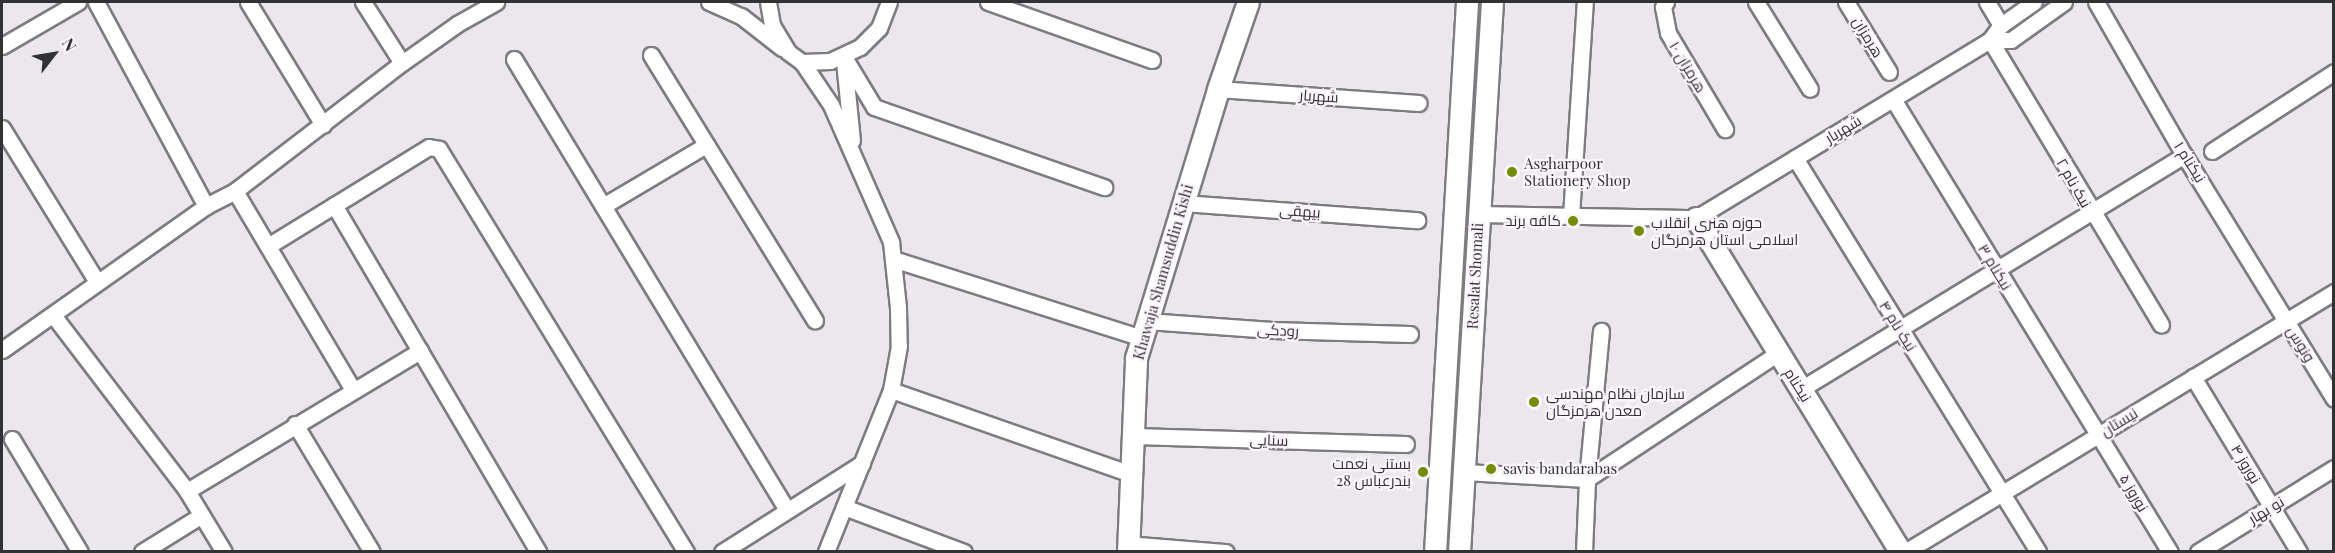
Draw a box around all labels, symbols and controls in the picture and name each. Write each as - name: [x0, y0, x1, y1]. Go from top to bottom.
- street label: هرمزان: [1849, 13, 1887, 61]
- north arrow: [24, 24, 84, 84]
- text: N: [58, 34, 82, 55]
- street label: هرمزان ۱۰: [1666, 38, 1710, 96]
- street label: شهریار: [1299, 86, 1339, 106]
- street label: شهریار: [1822, 111, 1864, 147]
- street label: نیکنام ۱: [2170, 138, 2210, 186]
- place label: Asgharpoor Stationery Shop: [1524, 154, 1631, 189]
- street label: نیک نام ۲: [2053, 155, 2095, 211]
- marker: Asgharpoor Stationery Shop: [1505, 165, 1519, 179]
- street label: Khawaja Shamsuddin Kishi: [1129, 182, 1197, 362]
- street label: بیهقی: [1279, 201, 1321, 221]
- place label: کافه برند: [1505, 212, 1561, 230]
- place label: حوزه هنری انقلاب اسلامی استان هرمزگان: [1651, 213, 1798, 248]
- marker: کافه برند: [1566, 214, 1580, 228]
- street label: Resalat Shomali: [1463, 222, 1487, 330]
- marker: حوزه هنری انقلاب اسلامی استان هرمزگان: [1632, 224, 1646, 238]
- street label: نیکنام ۳: [1974, 241, 2016, 293]
- street label: نیک نام ۴: [1876, 298, 1920, 354]
- street label: رودکی: [1257, 320, 1299, 340]
- street label: ونوس: [2283, 323, 2319, 365]
- street label: نیکنام: [1781, 365, 1815, 405]
- place label: سازمان نظام مهندسی معدن هرمزگان: [1546, 384, 1685, 419]
- marker: سازمان نظام مهندسی معدن هرمزگان: [1527, 395, 1541, 409]
- street label: نیستان: [2097, 404, 2141, 440]
- street label: سنایی: [1249, 430, 1289, 450]
- street label: نوروز ۴: [2227, 441, 2265, 487]
- place label: بستنی نعمت بندرعباس 28: [1332, 454, 1411, 489]
- place label: savis bandarabas: [1503, 460, 1617, 478]
- marker: savis bandarabas: [1484, 462, 1498, 476]
- marker: بستنی نعمت بندرعباس 28: [1416, 465, 1430, 479]
- street label: نوروز ۵: [2116, 471, 2152, 515]
- street label: نو بهار: [2245, 492, 2287, 528]

